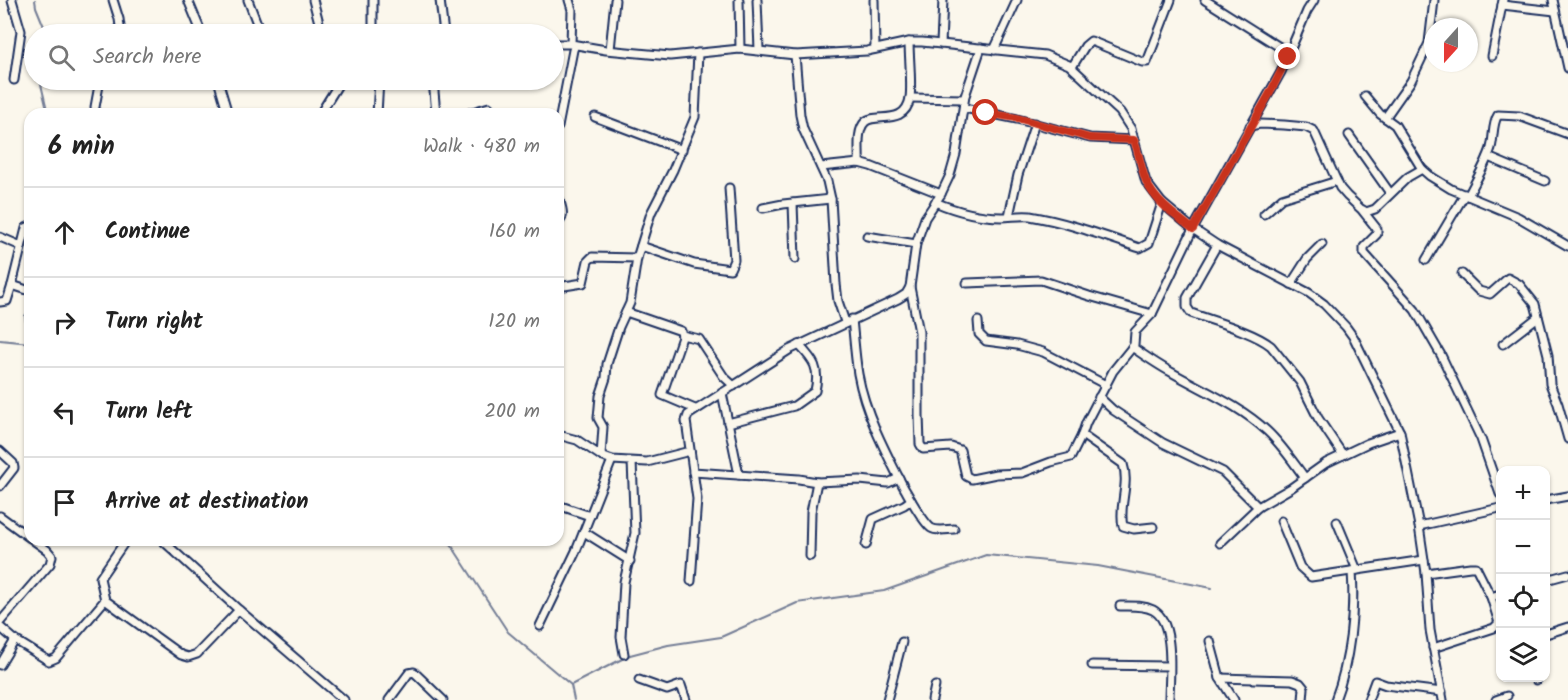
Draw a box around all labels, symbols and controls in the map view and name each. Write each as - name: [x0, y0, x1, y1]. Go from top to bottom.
- north arrow: [1424, 18, 1478, 72]
- search box: [24, 24, 564, 90]
- text: Search here: [93, 40, 201, 75]
- icon: search: [45, 41, 78, 74]
- route end: [1274, 43, 1300, 69]
- route start: [972, 99, 998, 125]
- text: 6 min: [48, 126, 115, 168]
- text: Walk · 480 m: [423, 131, 540, 163]
- text: Continue: [105, 215, 190, 250]
- icon: ahead: [48, 216, 81, 249]
- text: 160 m: [489, 216, 540, 248]
- text: Turn right: [105, 305, 203, 340]
- icon: right: [48, 306, 81, 339]
- text: 120 m: [488, 306, 540, 338]
- text: Turn left: [105, 395, 192, 430]
- icon: left: [48, 396, 81, 429]
- text: 200 m: [484, 396, 540, 428]
- map controls: [1496, 466, 1550, 682]
- button: +: [1496, 466, 1550, 520]
- text: Arrive at destination: [105, 485, 308, 520]
- icon: arrive: [48, 486, 81, 519]
- button: −: [1496, 520, 1550, 574]
- button: locate: [1496, 574, 1550, 628]
- button: layers: [1496, 628, 1550, 682]

